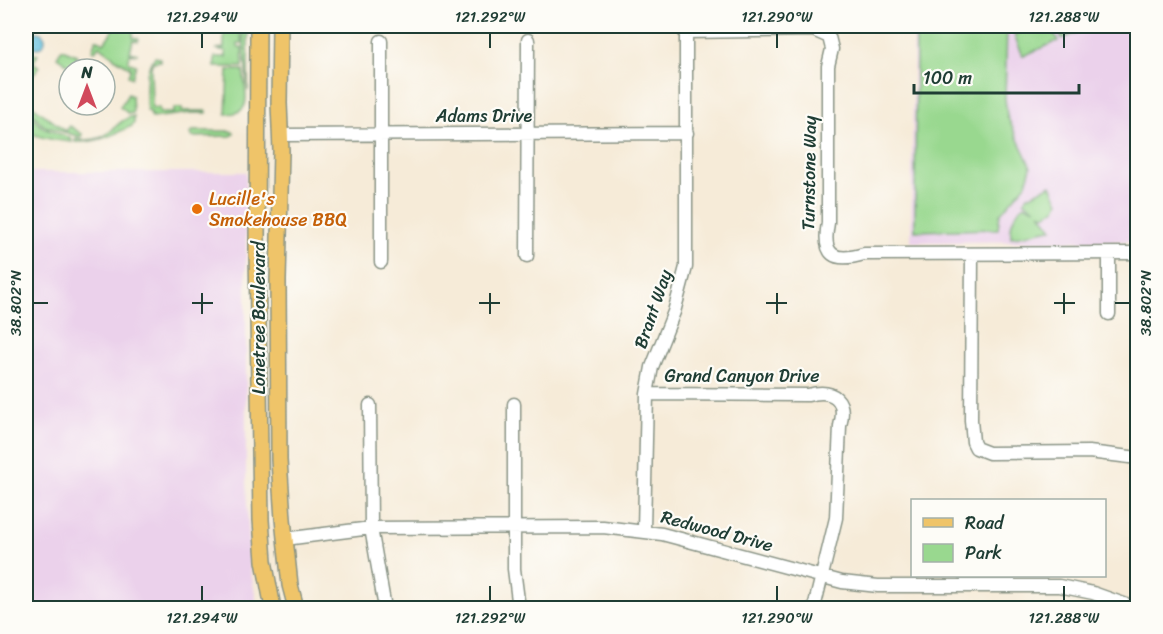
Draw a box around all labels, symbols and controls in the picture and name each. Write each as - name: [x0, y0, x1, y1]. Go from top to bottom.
- text: 121.294°W: [166, 4, 238, 30]
- text: 121.292°W: [455, 4, 526, 30]
- text: 121.290°W: [741, 4, 813, 30]
- text: 121.288°W: [1029, 4, 1100, 30]
- north arrow: [57, 57, 117, 117]
- scale bar: [914, 57, 1079, 95]
- text: N: [80, 58, 93, 87]
- text: 100 m: [923, 62, 972, 94]
- street label: Adams Drive: [435, 100, 533, 132]
- street label: Turnstone Way: [792, 115, 826, 231]
- place label: Lucille's Smokehouse BBQ: [209, 183, 347, 236]
- marker: Lucille's Smokehouse BBQ: [190, 202, 204, 216]
- street label: Lonetree Boulevard: [243, 240, 275, 395]
- street label: Brant Way: [625, 264, 682, 353]
- text: 38.802°N: [3, 269, 29, 336]
- text: 38.802°N: [1133, 269, 1159, 336]
- street label: Grand Canyon Drive: [665, 360, 819, 392]
- legend: [911, 499, 1106, 577]
- street label: Redwood Drive: [657, 501, 777, 561]
- text: Road: [965, 507, 1005, 539]
- text: Park: [965, 537, 1002, 569]
- text: 121.294°W: [166, 605, 238, 631]
- text: 121.292°W: [455, 605, 526, 631]
- text: 121.290°W: [741, 605, 813, 631]
- text: 121.288°W: [1029, 605, 1100, 631]

